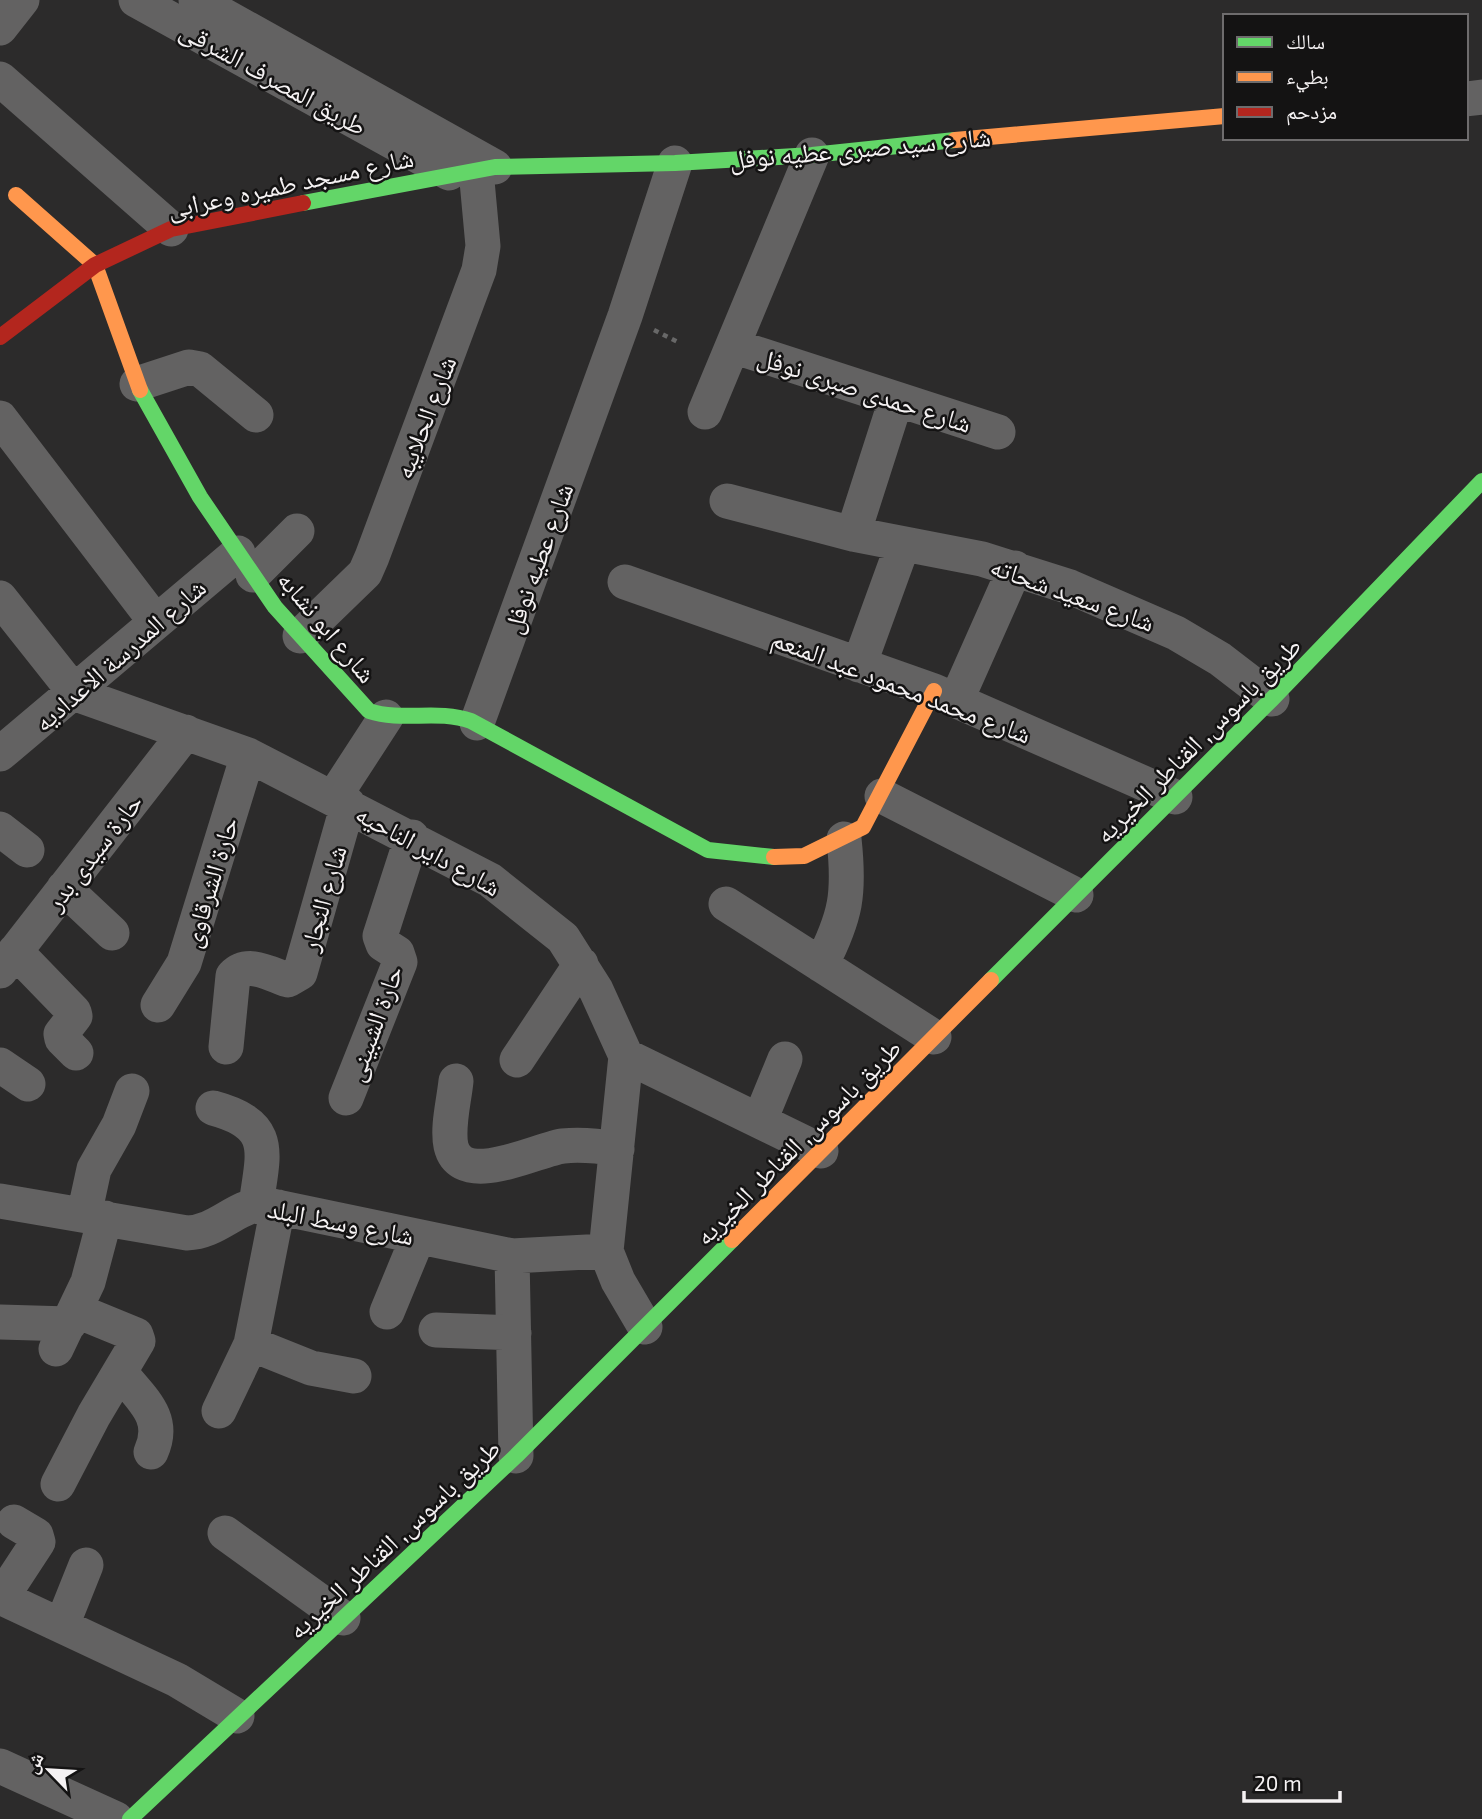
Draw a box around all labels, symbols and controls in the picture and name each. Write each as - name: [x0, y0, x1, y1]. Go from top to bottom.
- street label: طريق المصرف الشرقى: [174, 13, 373, 143]
- legend: [1223, 14, 1468, 140]
- text: سالك: [1286, 28, 1325, 53]
- text: بطيء: [1286, 63, 1329, 93]
- text: مزدحم: [1286, 98, 1337, 126]
- street label: شارع سيد صبرى عطيه نوفل: [728, 120, 992, 176]
- street label: شارع مسجد طميره وعرابى: [164, 141, 416, 225]
- street label: شارع حمدى صبرى نوفل: [754, 340, 976, 440]
- street label: شارع الحلايبه: [387, 352, 463, 483]
- street label: شارع عطيه نوفل: [496, 479, 580, 638]
- street label: شارع سعيد شحاته: [986, 549, 1159, 639]
- street label: شارع ابو نشابه: [271, 564, 384, 689]
- street label: شارع المدرسة الاعداديه: [27, 571, 213, 739]
- street label: شارع محمد محمود عبد المنعم: [767, 621, 1036, 752]
- street label: طريق باسوس, القناطر الخيريه: [1087, 629, 1308, 850]
- street label: حارة سيدى بدر: [37, 786, 150, 918]
- street label: شارع داير الناحيه: [350, 796, 507, 903]
- street label: حارة الشرقاوى: [174, 813, 245, 952]
- street label: شارع النجار: [292, 842, 354, 956]
- street label: حارة الشبينى: [338, 961, 410, 1086]
- street label: طريق باسوس, القناطر الخيريه: [687, 1031, 908, 1252]
- street label: شارع وسط البلد: [265, 1192, 417, 1252]
- street label: طريق باسوس, القناطر الخيريه: [280, 1431, 507, 1646]
- north arrow: [14, 1735, 84, 1805]
- text: ش: [18, 1749, 49, 1777]
- scale bar: [1244, 1759, 1340, 1803]
- text: 20 m: [1254, 1770, 1302, 1795]

